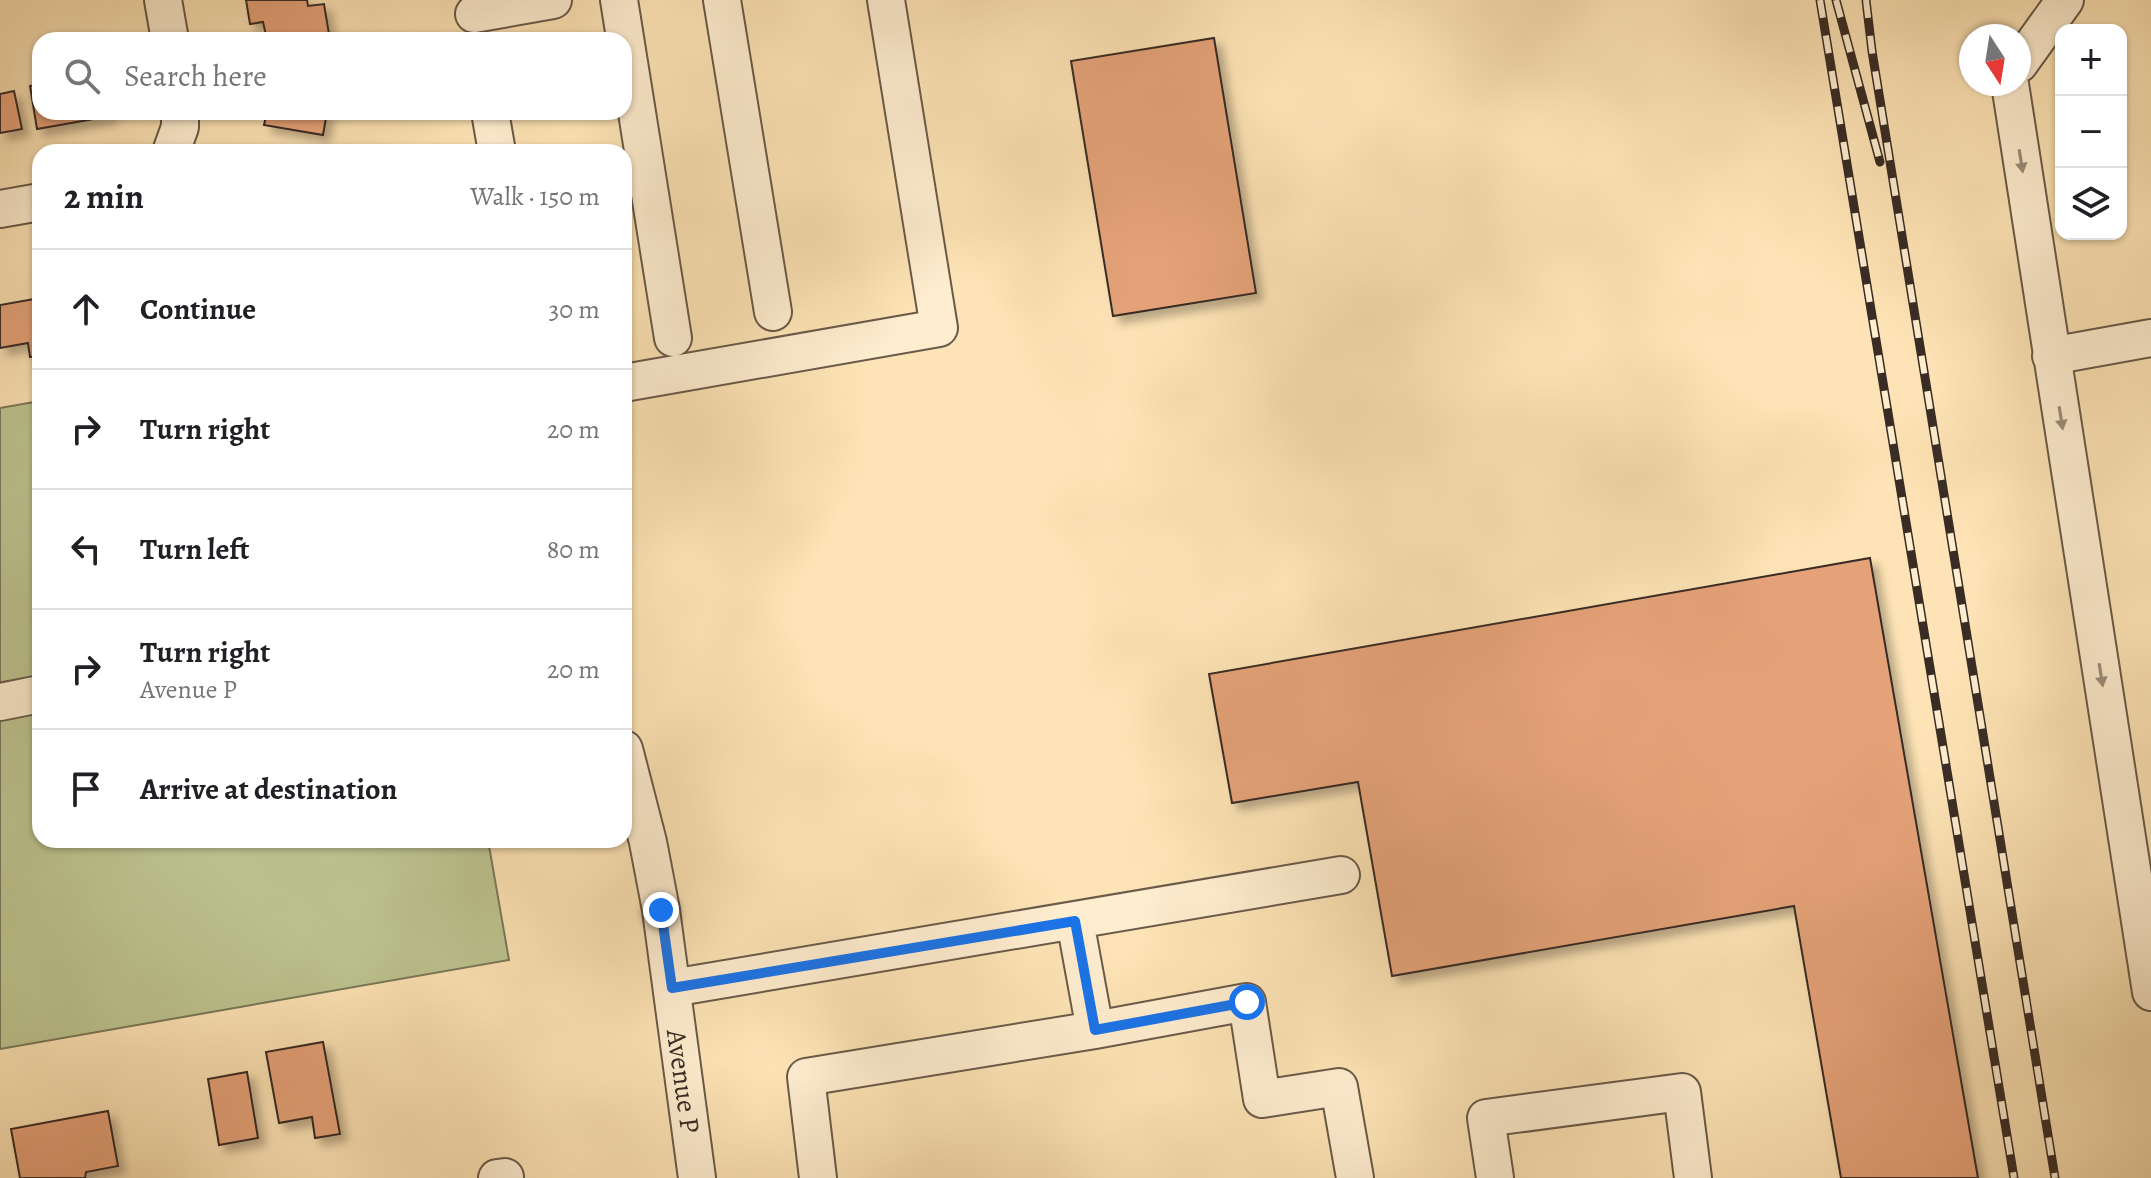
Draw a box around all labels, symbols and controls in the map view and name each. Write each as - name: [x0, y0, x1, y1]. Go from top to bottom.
- north arrow: [1959, 24, 2031, 96]
- map controls: [2055, 24, 2127, 240]
- button: +: [2055, 24, 2127, 96]
- search box: [32, 32, 632, 120]
- icon: search: [60, 54, 104, 98]
- text: Search here: [124, 56, 267, 96]
- button: −: [2055, 96, 2127, 168]
- one-way arrow: [2016, 149, 2028, 174]
- button: layers: [2055, 168, 2127, 240]
- text: 2 min: [64, 173, 144, 220]
- text: Walk · 150 m: [470, 179, 600, 214]
- icon: ahead: [64, 287, 108, 331]
- text: Continue: [140, 289, 256, 329]
- text: 30 m: [549, 292, 600, 327]
- one-way arrow: [2055, 406, 2068, 431]
- icon: right: [64, 407, 108, 451]
- text: Turn right: [140, 409, 270, 449]
- text: 20 m: [547, 412, 600, 447]
- icon: left: [64, 527, 108, 571]
- text: Turn left: [140, 529, 249, 569]
- text: 80 m: [547, 532, 600, 567]
- text: Turn right: [140, 632, 270, 672]
- icon: right: [64, 647, 108, 691]
- text: 20 m: [547, 652, 600, 687]
- one-way arrow: [2096, 663, 2108, 688]
- text: Avenue P: [140, 672, 237, 707]
- icon: arrive: [64, 767, 108, 811]
- text: Arrive at destination: [140, 769, 397, 809]
- route end: [643, 892, 679, 928]
- route start: [1229, 984, 1265, 1020]
- street label: Avenue P: [657, 1026, 709, 1135]

